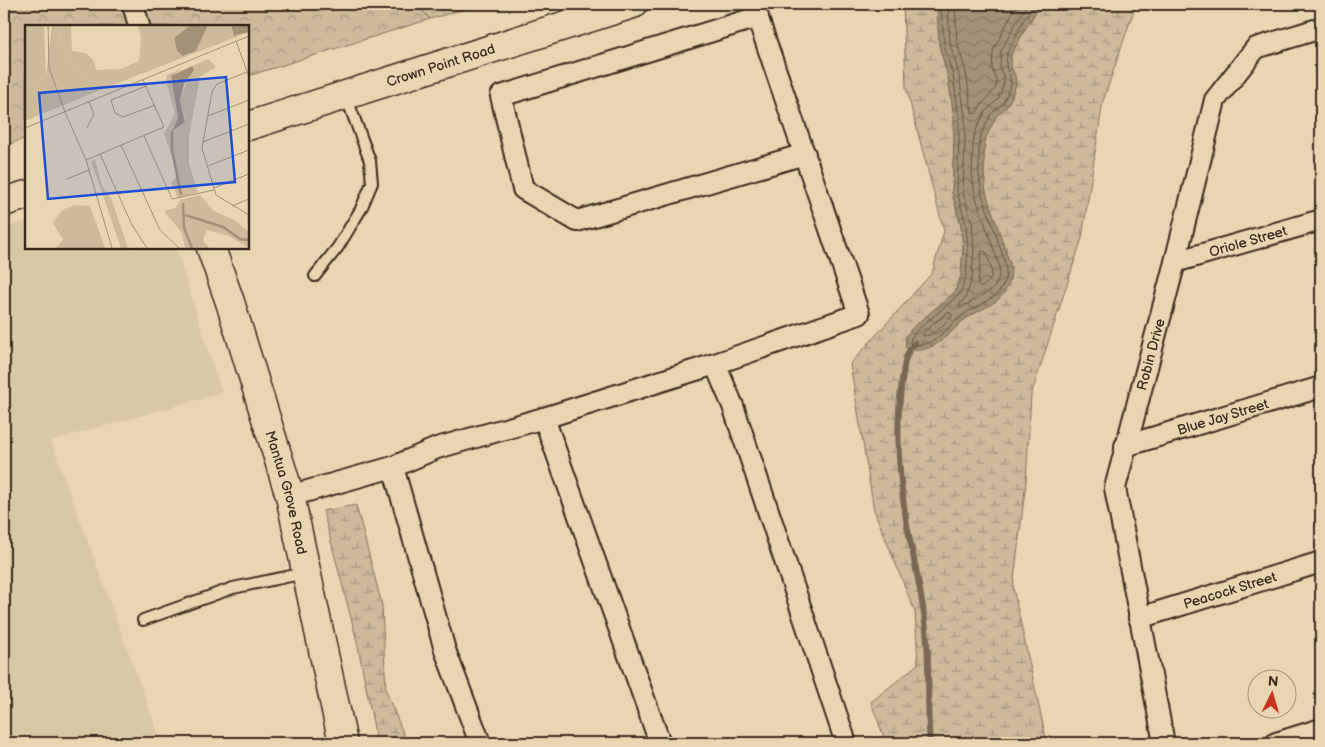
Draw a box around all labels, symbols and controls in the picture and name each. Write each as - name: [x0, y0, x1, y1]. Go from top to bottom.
- inset map: [25, 25, 249, 249]
- street label: Crown Point Road: [384, 40, 497, 91]
- street label: Oriole Street: [1207, 222, 1290, 261]
- street label: Robin Drive: [1133, 317, 1169, 392]
- street label: Blue Jay Street: [1175, 395, 1271, 439]
- street label: Mantua Grove Road: [261, 429, 310, 556]
- street label: Peacock Street: [1181, 568, 1279, 613]
- north arrow: [1248, 670, 1298, 720]
- text: N: [1267, 673, 1279, 690]

